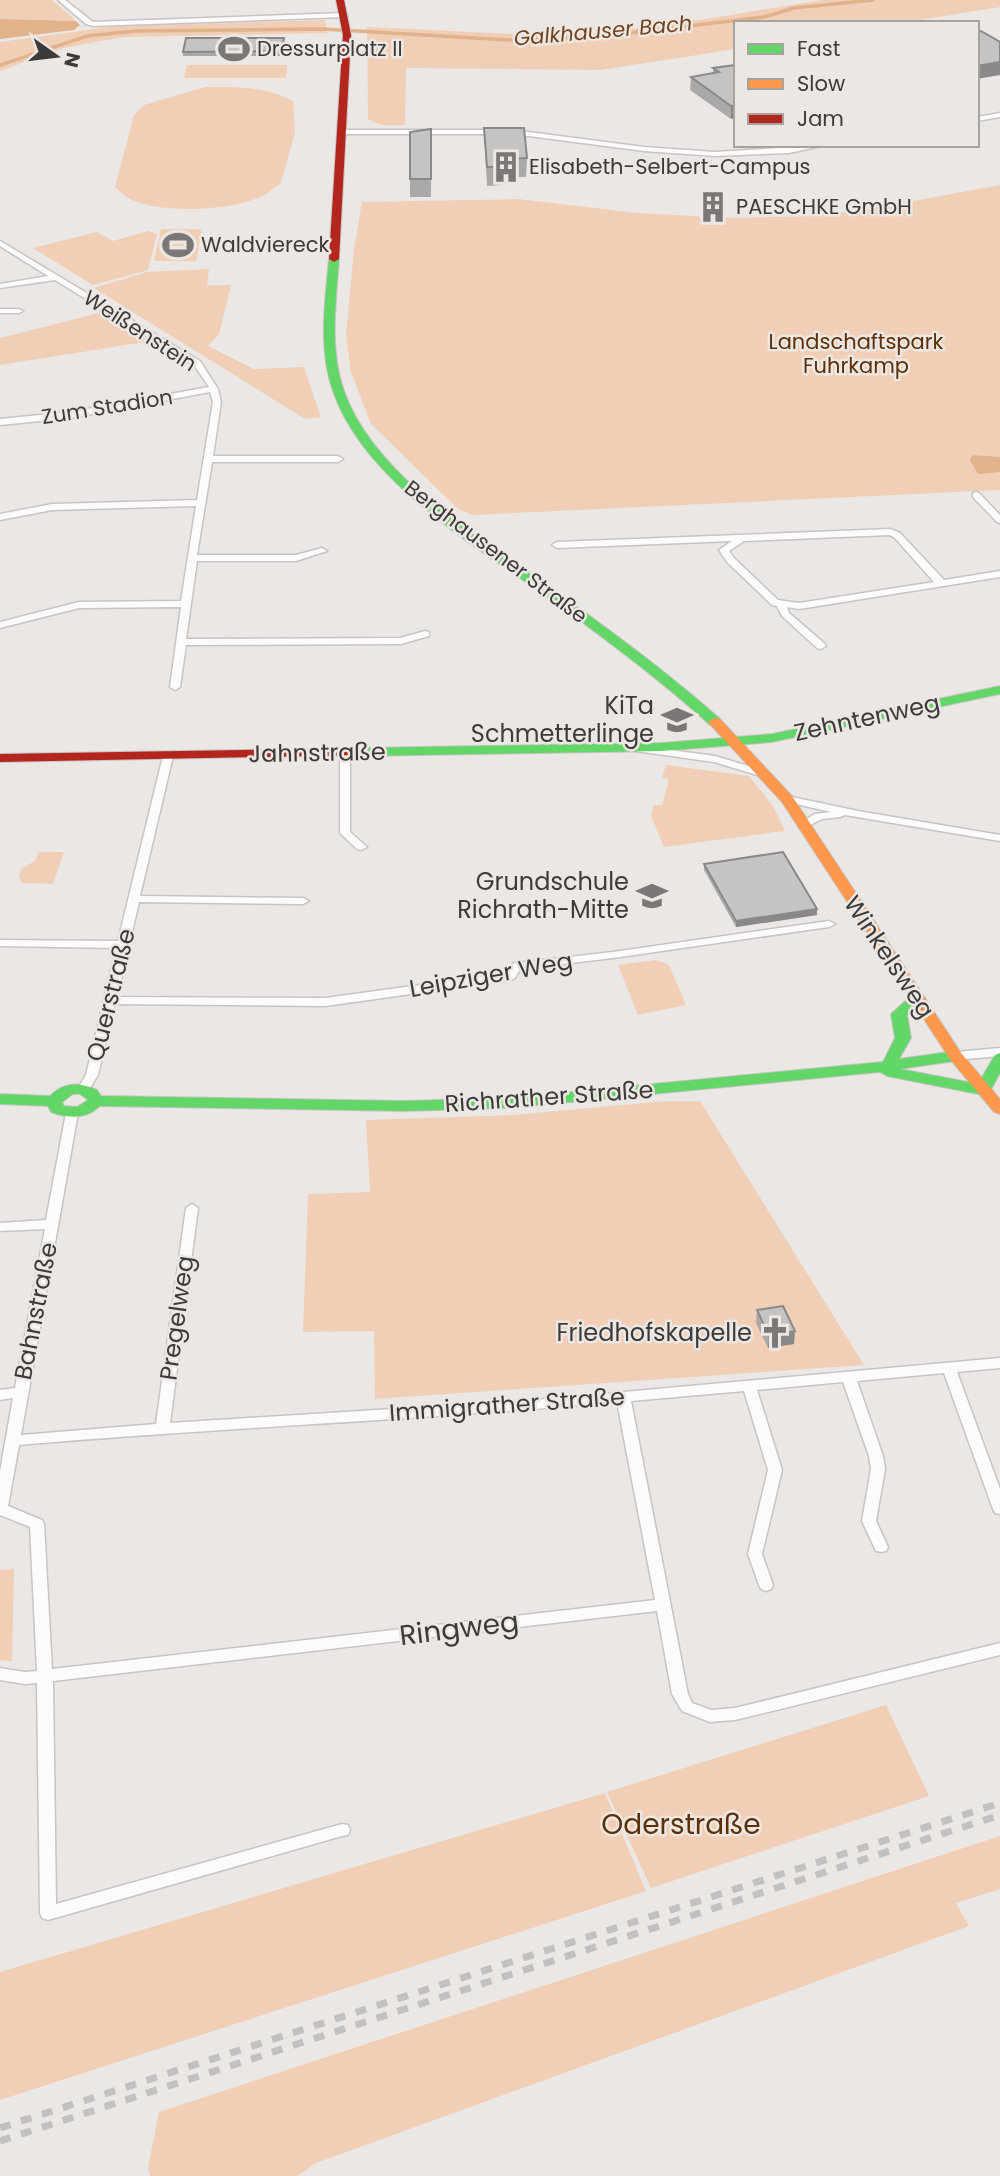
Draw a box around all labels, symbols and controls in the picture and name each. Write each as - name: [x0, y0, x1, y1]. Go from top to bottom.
- water label: Galkhauser Bach: [513, 8, 693, 53]
- north arrow: [21, 21, 91, 91]
- legend: [734, 21, 979, 147]
- sports icon: Dressurplatz II: [217, 32, 251, 66]
- place label: Dressurplatz II: [257, 34, 403, 63]
- text: Fast: [797, 34, 840, 63]
- text: N: [57, 50, 87, 70]
- text: Slow: [797, 69, 845, 98]
- text: Jam: [797, 104, 844, 133]
- building icon: Elisabeth-Selbert-Campus: [489, 150, 523, 184]
- place label: Elisabeth-Selbert-Campus: [529, 152, 811, 181]
- building icon: PAESCHKE GmbH: [696, 190, 730, 224]
- place label: PAESCHKE GmbH: [736, 192, 912, 221]
- sports icon: Waldviereck: [161, 228, 195, 262]
- place label: Waldviereck: [201, 230, 330, 259]
- street label: Weißenstein: [78, 283, 203, 378]
- park label: Landschaftspark Fuhrkamp: [769, 327, 944, 380]
- street label: Zum Stadion: [39, 382, 175, 431]
- street label: Berghausener Straße: [399, 473, 594, 630]
- street label: Zehntenweg: [791, 686, 943, 749]
- place label: KiTa Schmetterlinge: [471, 689, 654, 750]
- school or university icon: KiTa Schmetterlinge: [660, 703, 694, 737]
- street label: Jahnstraße: [248, 735, 386, 770]
- place label: Grundschule Richrath-Mitte: [457, 865, 629, 926]
- school or university icon: Grundschule Richrath-Mitte: [635, 879, 669, 913]
- street label: Winkelsweg: [836, 889, 943, 1024]
- street label: Querstraße: [78, 925, 143, 1065]
- street label: Leipziger Weg: [407, 944, 575, 1005]
- street label: Richrather Straße: [443, 1073, 654, 1120]
- street label: Bahnstraße: [6, 1239, 65, 1382]
- street label: Pregelweg: [151, 1253, 202, 1382]
- place label: Friedhofskapelle: [556, 1316, 752, 1349]
- church icon: Friedhofskapelle: [758, 1316, 792, 1350]
- street label: Immigrather Straße: [388, 1380, 626, 1429]
- street label: Ringweg: [397, 1602, 521, 1655]
- park label: Oderstraße: [601, 1805, 761, 1844]

